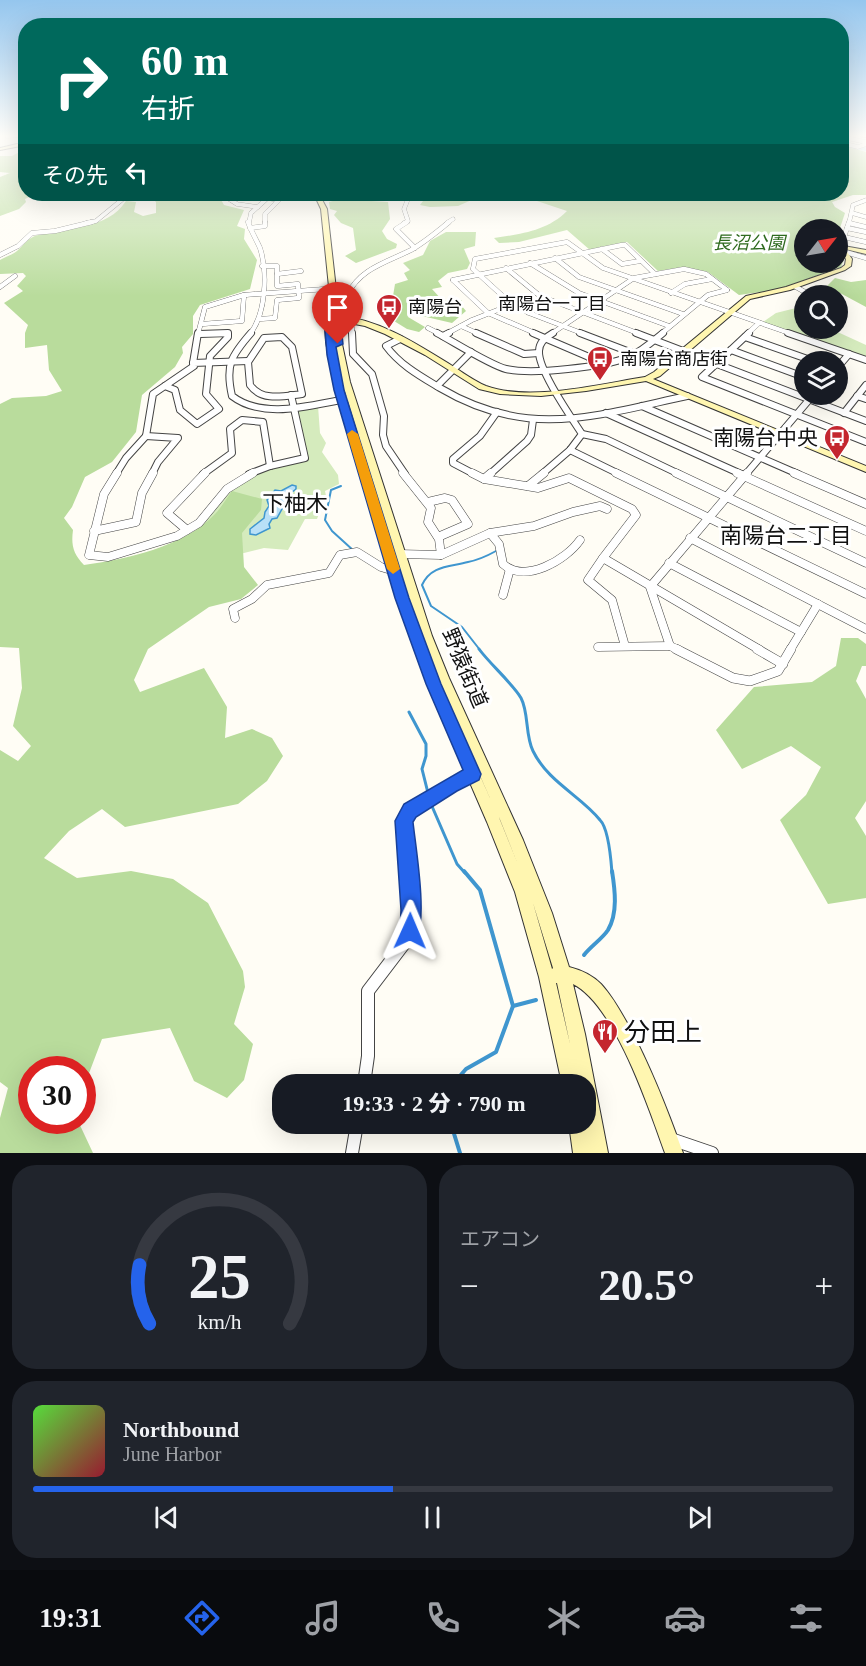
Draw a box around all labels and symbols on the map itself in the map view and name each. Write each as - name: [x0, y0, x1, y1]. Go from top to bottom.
- north arrow: [794, 219, 848, 273]
- park label: 長沼公園: [713, 233, 788, 253]
- pin: [312, 282, 363, 344]
- bus stop icon: 南陽台: [374, 292, 404, 330]
- district label: 南陽台一丁目: [498, 294, 606, 314]
- place label: 南陽台: [408, 297, 462, 317]
- bus stop icon: 南陽台商店街: [585, 344, 615, 382]
- place label: 南陽台商店街: [620, 349, 728, 369]
- bus stop icon: 南陽台中央: [822, 423, 852, 461]
- place label: 南陽台中央: [713, 426, 818, 450]
- district label: 下柚木: [262, 491, 328, 516]
- district label: 南陽台二丁目: [720, 523, 852, 548]
- street label: 野猿街道: [438, 625, 492, 711]
- position arrow: [378, 899, 442, 963]
- restaurant icon: 分田上: [590, 1017, 620, 1055]
- place label: 分田上: [624, 1018, 702, 1047]
- speed limit sign: 30: [18, 1056, 96, 1134]

